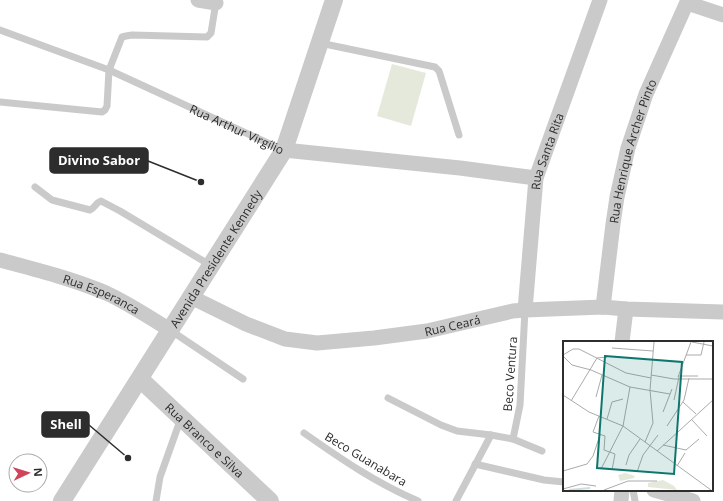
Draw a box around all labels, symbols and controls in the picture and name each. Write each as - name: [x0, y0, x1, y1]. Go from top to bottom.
- street label: Rua Henrique Archer Pinto: [605, 76, 660, 225]
- street label: Rua Arthur Virgílio: [187, 100, 287, 158]
- street label: Rua Santa Rita: [527, 110, 567, 190]
- callout: Divino Sabor: [50, 148, 148, 173]
- text: Divino Sabor: [58, 151, 140, 169]
- street label: Avenida Presidente Kennedy: [165, 185, 266, 331]
- street label: Rua Esperanca: [61, 270, 143, 318]
- street label: Rua Ceará: [423, 310, 482, 340]
- street label: Beco Ventura: [499, 336, 521, 412]
- inset map: [563, 341, 713, 491]
- street label: Rua Branco e Silva: [162, 399, 248, 481]
- callout: Shell: [42, 412, 89, 437]
- text: Shell: [50, 415, 82, 433]
- street label: Beco Guanabara: [322, 428, 410, 490]
- north arrow: [8, 453, 48, 493]
- text: N: [31, 467, 46, 477]

